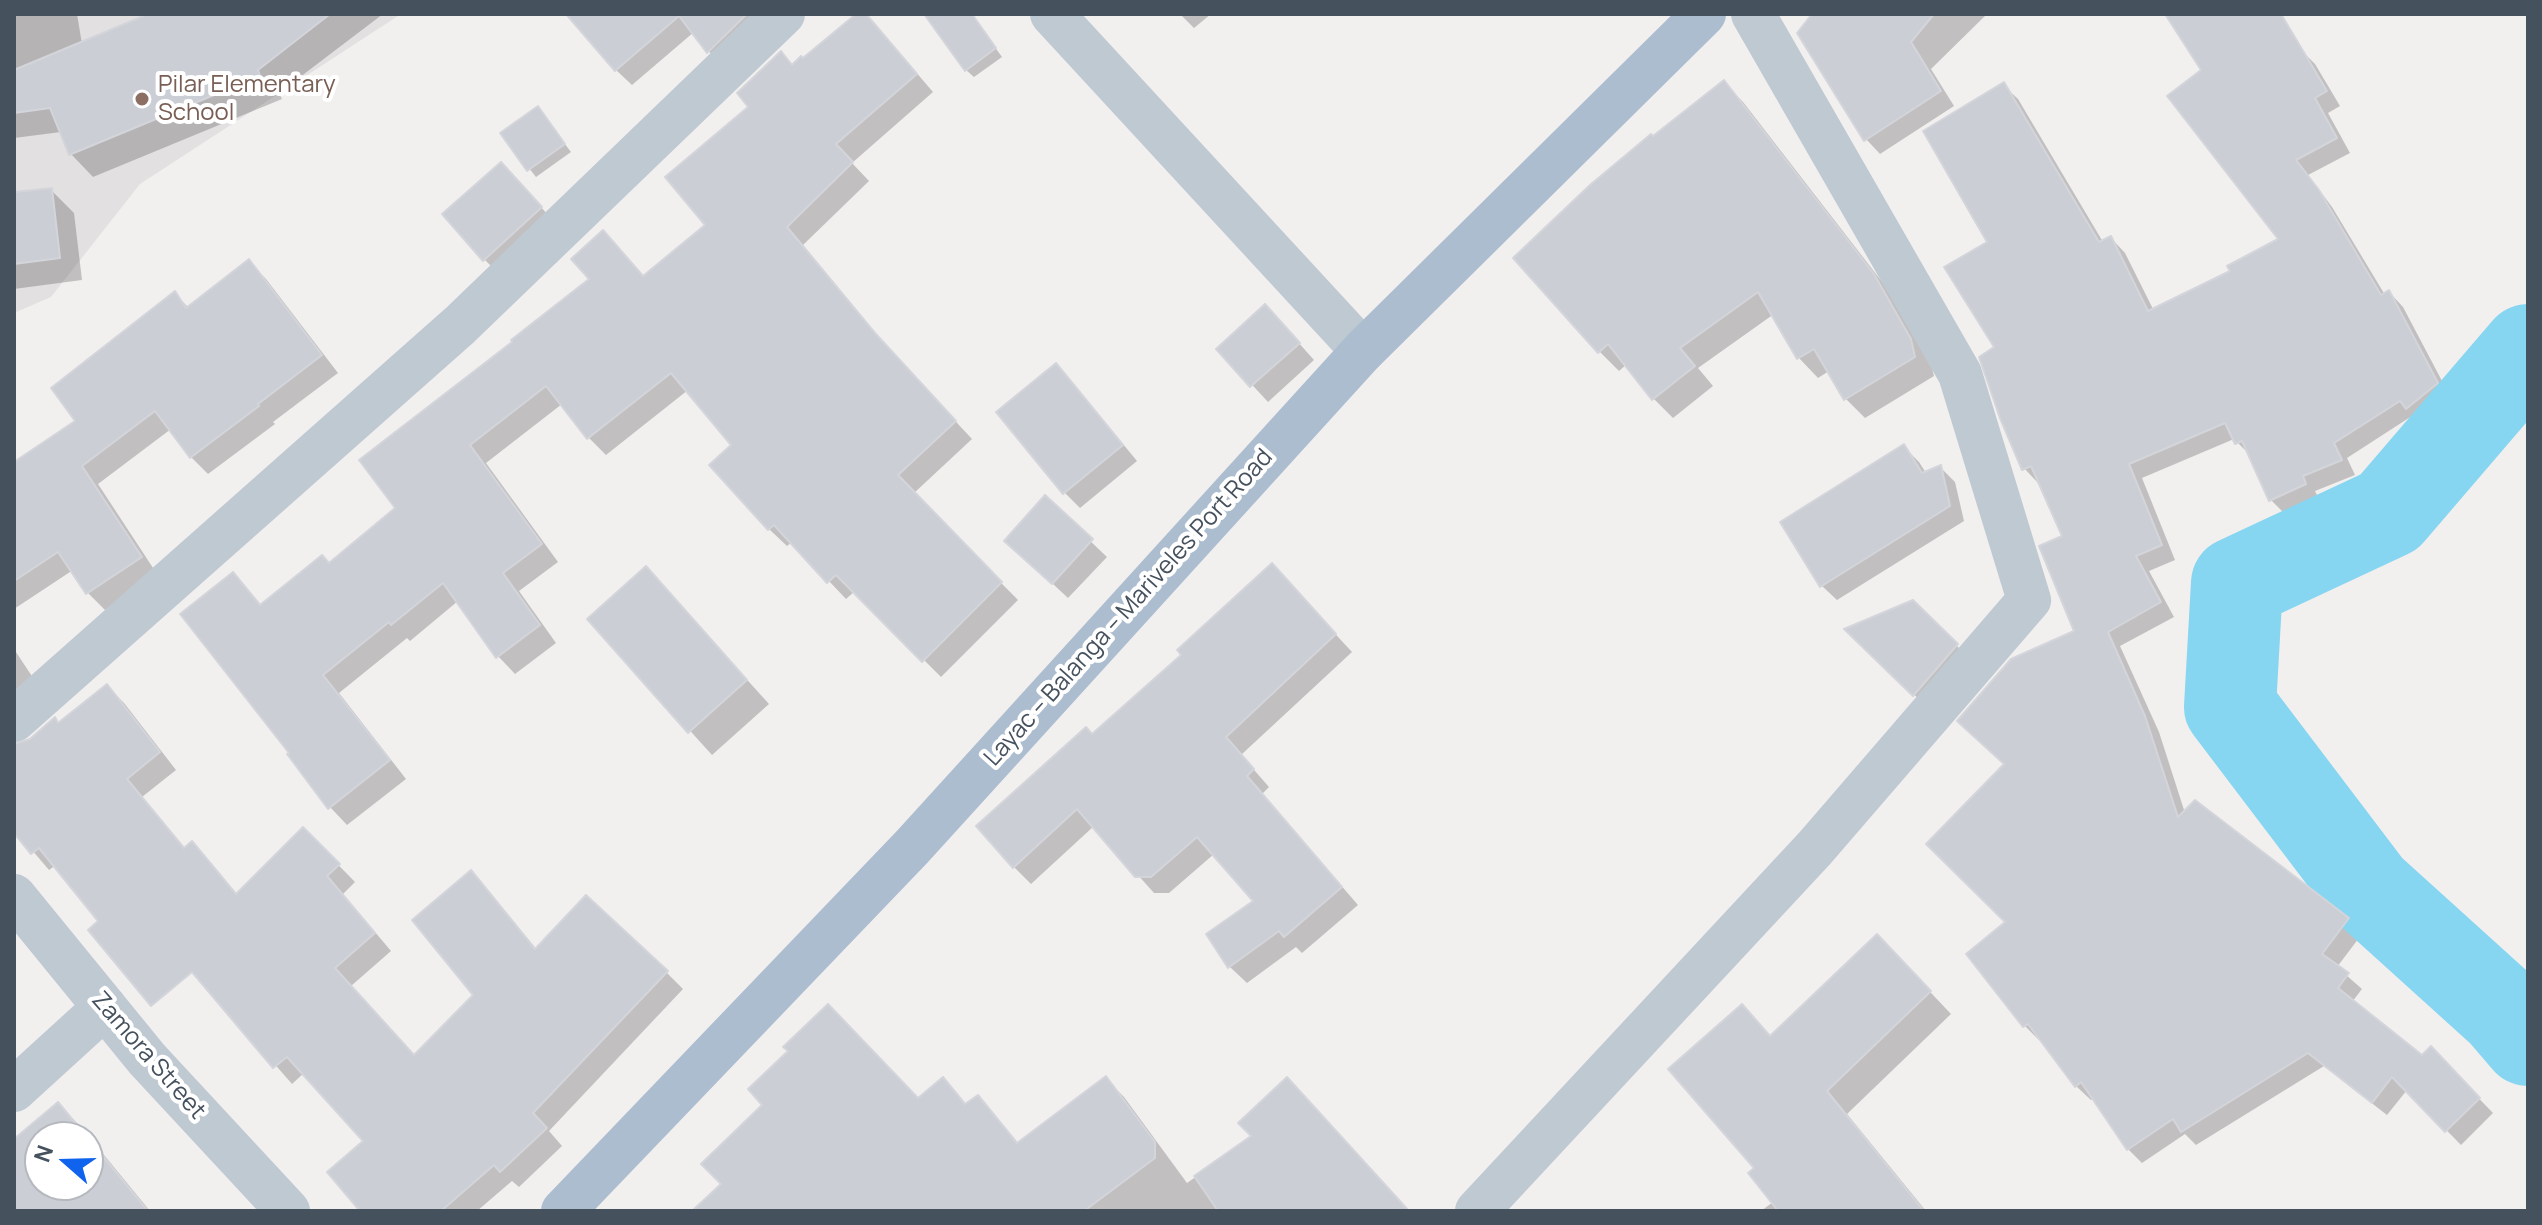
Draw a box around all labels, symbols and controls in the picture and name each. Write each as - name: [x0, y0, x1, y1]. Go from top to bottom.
- place label: Pilar Elementary School: [158, 71, 336, 127]
- marker: Pilar Elementary School: [133, 90, 151, 108]
- street label: Layac – Balanga – Mariveles Port Road: [979, 444, 1279, 772]
- street label: Zamora Street: [85, 986, 211, 1126]
- north arrow: [24, 1121, 104, 1201]
- text: N: [27, 1141, 60, 1166]

